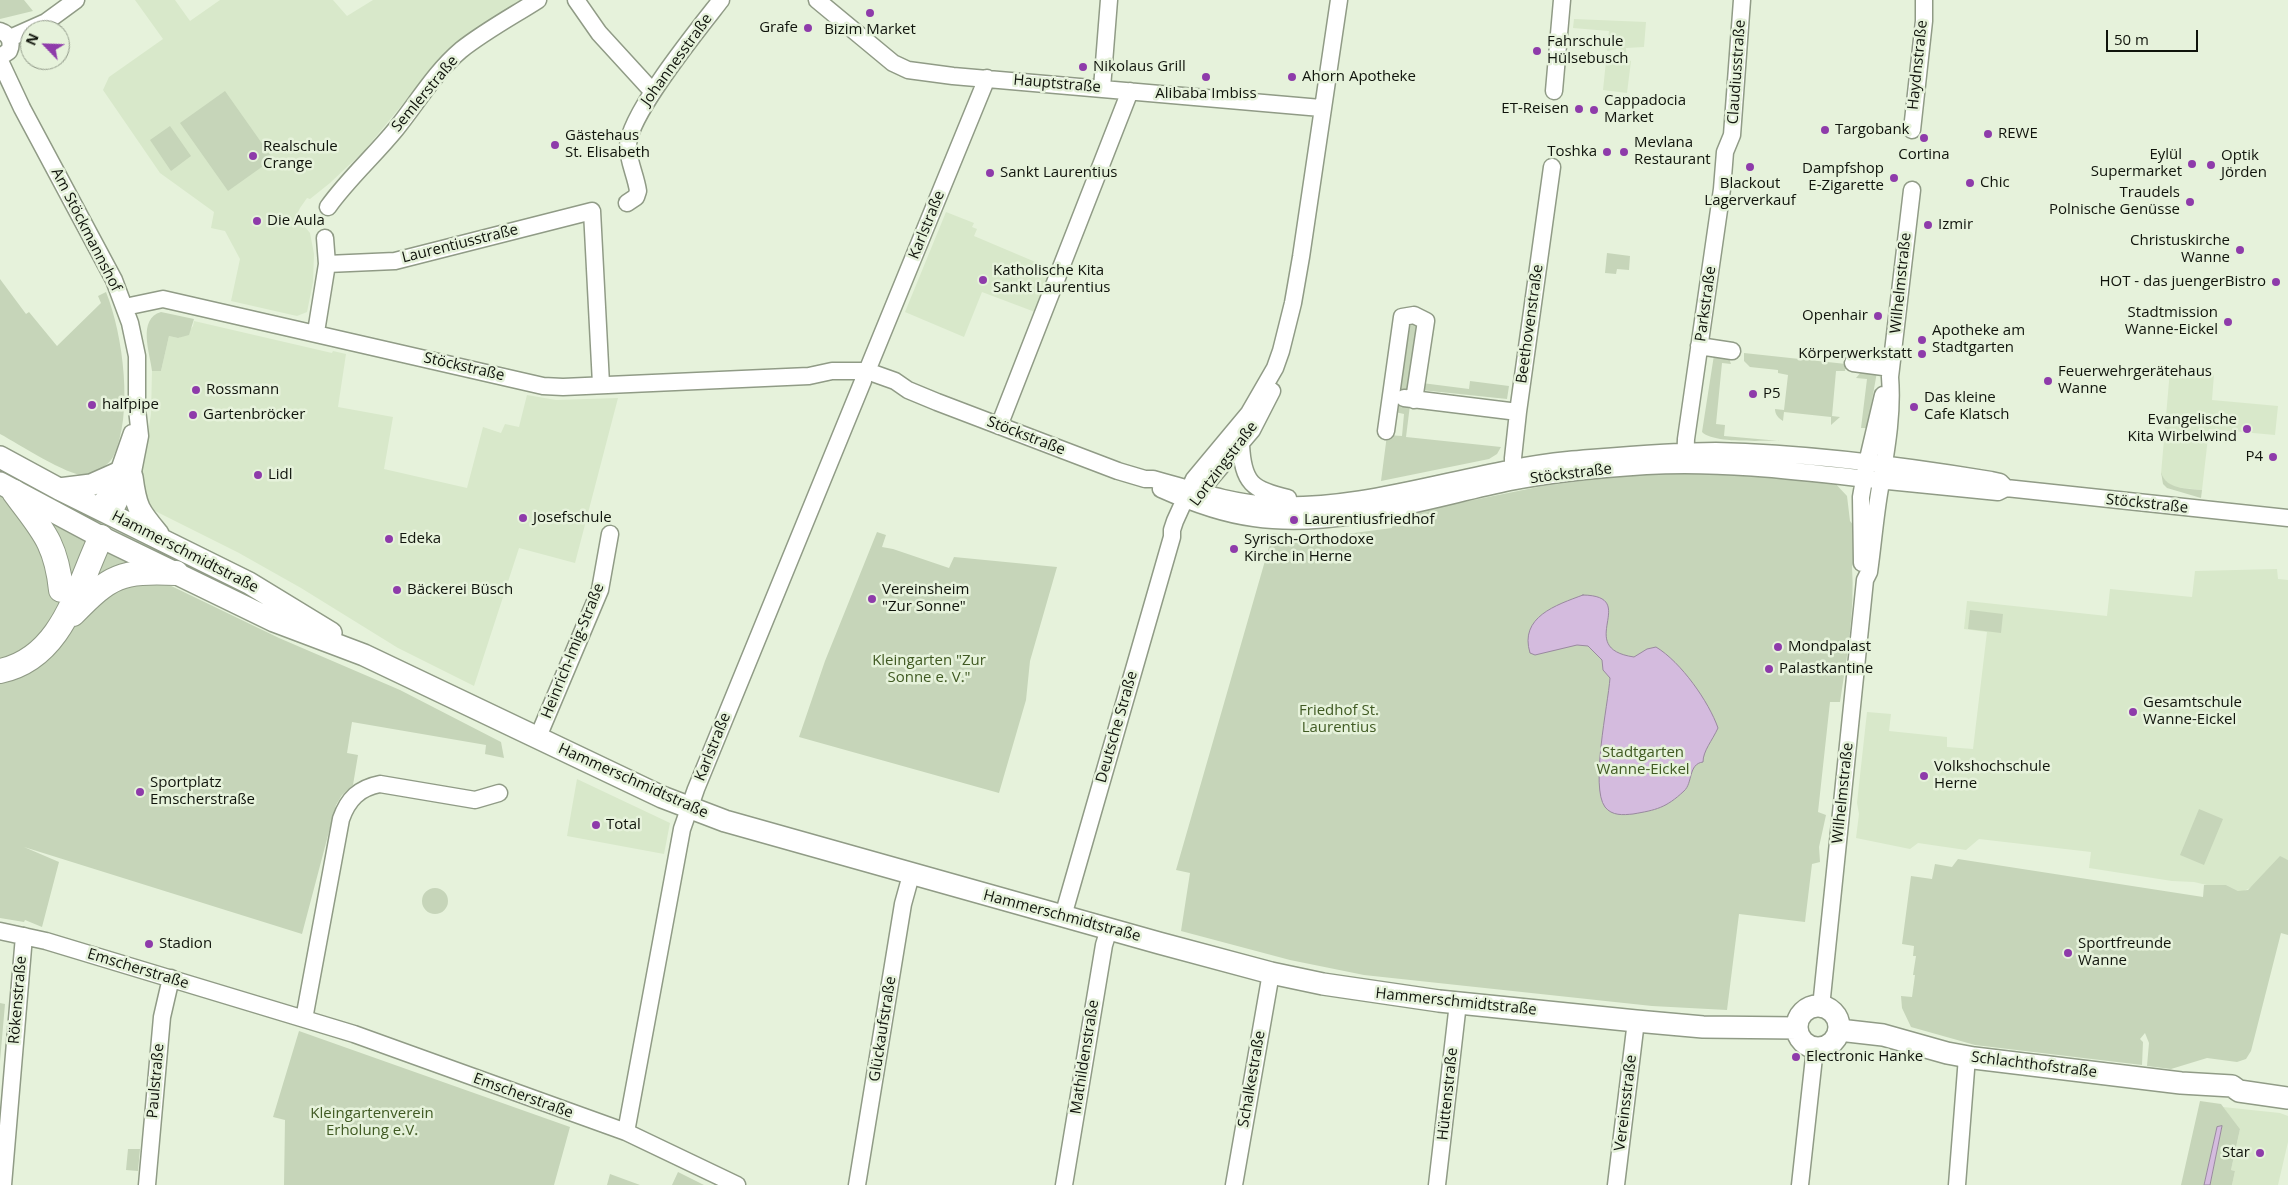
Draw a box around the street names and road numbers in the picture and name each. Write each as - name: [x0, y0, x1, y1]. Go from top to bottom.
- street label: Johannesstraße: [638, 11, 716, 109]
- street label: Claudiusstraße: [1724, 19, 1750, 125]
- street label: Haydnstraße: [1904, 19, 1932, 111]
- street label: Semlerstraße: [388, 52, 462, 136]
- street label: Hauptstraße: [1012, 71, 1102, 97]
- street label: Am Stöckmannshof: [47, 165, 125, 295]
- street label: Karlstraße: [905, 188, 949, 262]
- street label: Laurentiusstraße: [400, 221, 520, 267]
- street label: Wilhelmstraße: [1887, 232, 1915, 334]
- street label: Beethovenstraße: [1513, 263, 1547, 385]
- street label: Parkstraße: [1692, 265, 1720, 343]
- street label: Stöckstraße: [422, 349, 506, 385]
- street label: Stöckstraße: [984, 413, 1068, 459]
- street label: Lortzingstraße: [1186, 418, 1262, 510]
- street label: Stöckstraße: [1529, 460, 1613, 488]
- street label: Stöckstraße: [2105, 491, 2189, 517]
- street label: Hammerschmidtstraße: [109, 507, 261, 597]
- street label: Heinrich-Imig-Straße: [538, 581, 608, 721]
- street label: Deutsche Straße: [1092, 669, 1142, 785]
- street label: Karlstraße: [691, 710, 735, 784]
- street label: Hammerschmidtstraße: [555, 740, 711, 822]
- street label: Wilhelmstraße: [1829, 742, 1857, 844]
- street label: Hammerschmidtstraße: [981, 886, 1143, 946]
- street label: Emscherstraße: [85, 945, 191, 993]
- street label: Rökenstraße: [5, 955, 31, 1045]
- street label: Glückaufstraße: [866, 975, 900, 1083]
- street label: Hammerschmidtstraße: [1374, 985, 1538, 1019]
- street label: Mathildenstraße: [1067, 999, 1103, 1115]
- street label: Schalkestraße: [1235, 1029, 1269, 1129]
- street label: Paulstraße: [144, 1043, 168, 1119]
- street label: Hüttenstraße: [1434, 1047, 1462, 1141]
- street label: Schlachthofstraße: [1970, 1048, 2098, 1082]
- street label: Vereinsstraße: [1611, 1054, 1641, 1152]
- street label: Emscherstraße: [471, 1070, 575, 1122]

